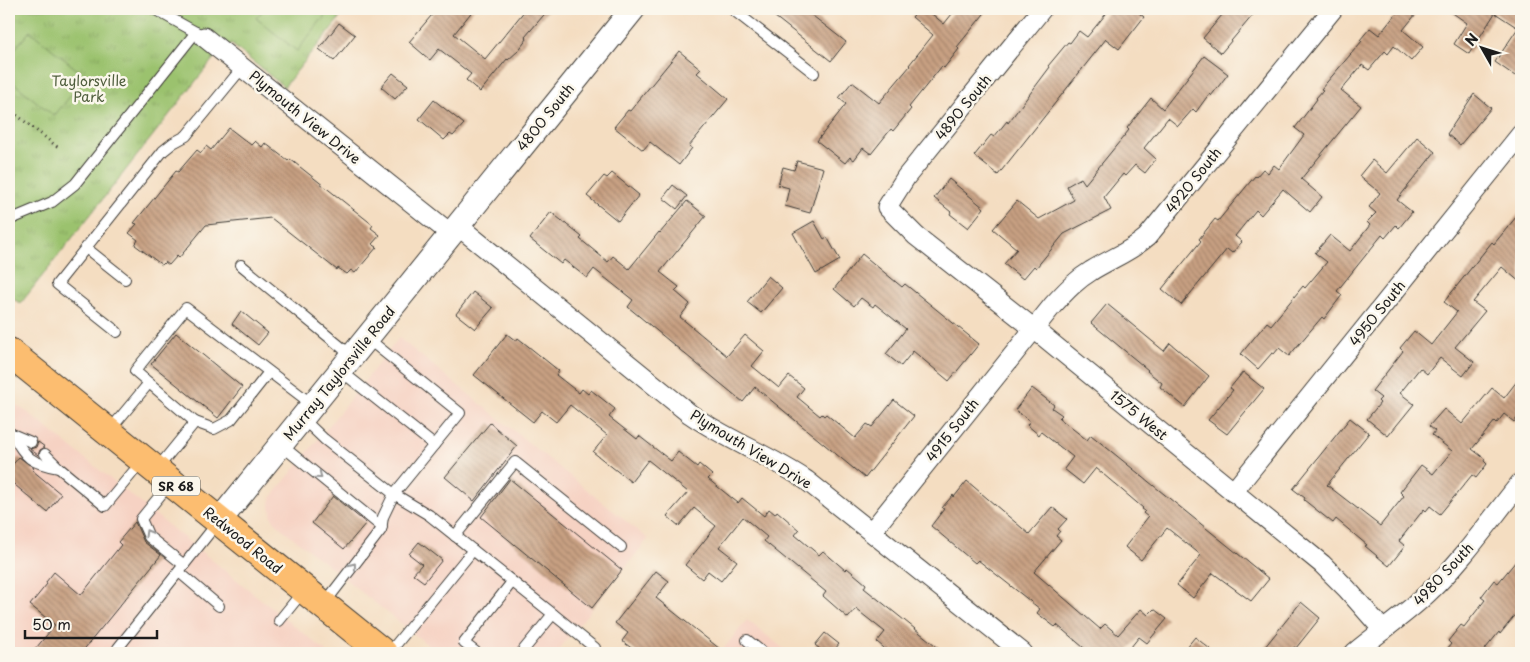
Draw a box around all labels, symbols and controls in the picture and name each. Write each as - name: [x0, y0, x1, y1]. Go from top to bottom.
- north arrow: [1458, 22, 1508, 72]
- text: N: [1460, 29, 1483, 50]
- street label: Plymouth View Drive: [245, 65, 365, 169]
- park label: Taylorsville Park: [52, 70, 127, 107]
- street label: 4890 South: [930, 70, 996, 144]
- street label: 4800 South: [511, 79, 579, 155]
- street label: 4920 South: [1160, 143, 1226, 217]
- street label: 4950 South: [1344, 276, 1410, 350]
- street label: Murray Taylorsville Road: [278, 301, 400, 445]
- street label: 1575 West: [1106, 385, 1173, 445]
- street label: 4915 South: [921, 394, 983, 466]
- street label: Plymouth View Drive: [686, 404, 816, 494]
- one-way arrow: [313, 470, 322, 479]
- road number: SR 68: [152, 476, 200, 496]
- street label: Redwood Road: [199, 501, 287, 579]
- one-way arrow: [144, 529, 154, 538]
- street label: 4980 South: [1408, 538, 1478, 610]
- one-way arrow: [347, 562, 356, 572]
- scale bar: [25, 607, 158, 639]
- text: 50 m: [32, 612, 71, 635]

